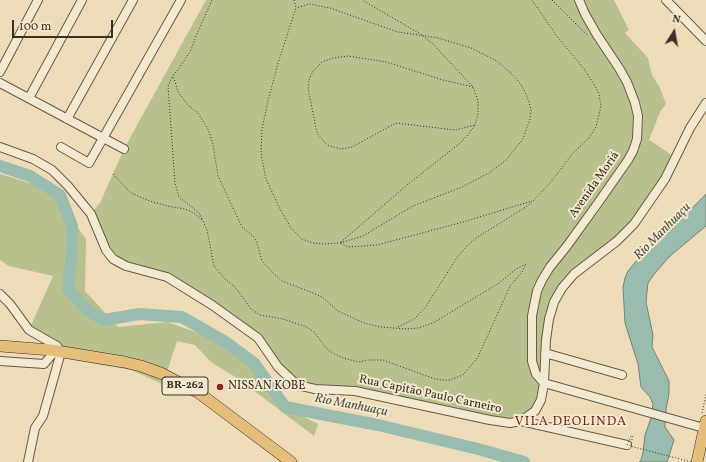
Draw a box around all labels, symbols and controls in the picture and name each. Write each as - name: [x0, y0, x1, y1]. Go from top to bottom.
- scale bar: [14, 12, 115, 38]
- north arrow: [654, 12, 694, 52]
- text: N: [671, 12, 682, 28]
- text: 100 m: [19, 19, 51, 35]
- street label: Avenida Moriá: [567, 149, 623, 221]
- water label: Rio Manhuaçu: [631, 200, 695, 264]
- street label: Rua Capitão Paulo Carneiro: [357, 373, 503, 417]
- road number: BR-262: [162, 377, 208, 395]
- place label: NISSAN KOBE: [228, 380, 305, 394]
- marker: NISSAN KOBE: [215, 382, 225, 392]
- water label: Rio Manhuaçu: [313, 391, 389, 421]
- district label: VILA DEOLINDA: [515, 415, 627, 431]

